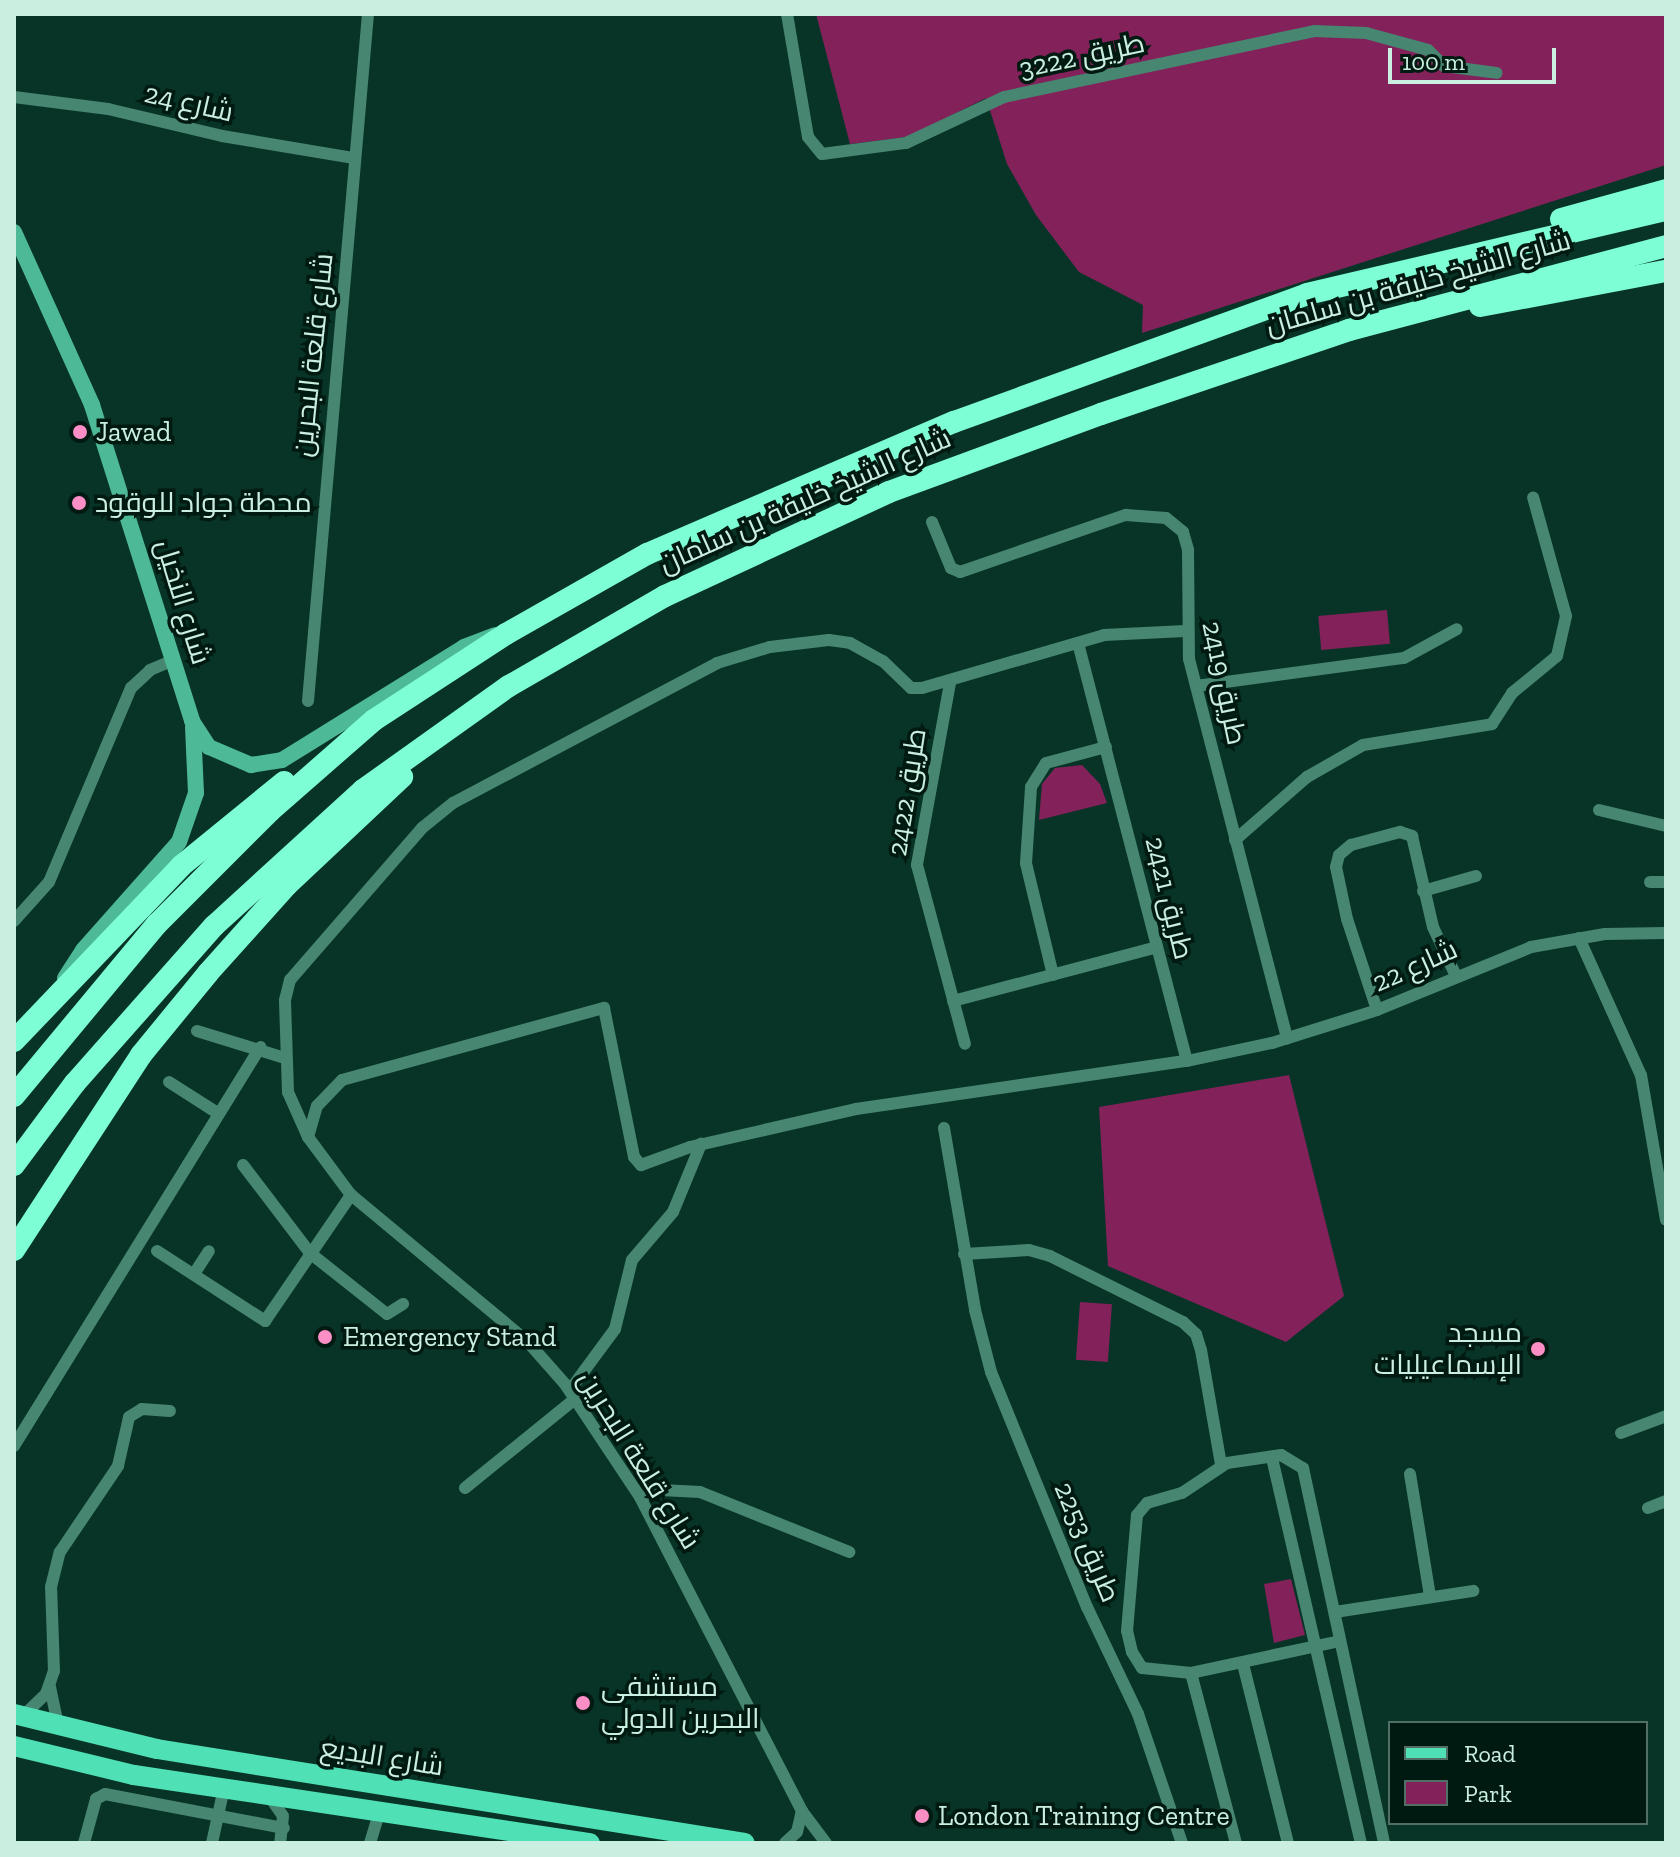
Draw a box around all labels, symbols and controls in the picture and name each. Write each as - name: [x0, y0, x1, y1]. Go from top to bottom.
- street label: طريق 3222: [1016, 26, 1148, 86]
- scale bar: [1392, 32, 1560, 82]
- text: 100 m: [1402, 47, 1465, 76]
- street label: شارع 24: [141, 76, 237, 130]
- street label: شارع الشيخ خليفة بن سلمان: [1262, 223, 1574, 343]
- street label: شارع قلعة البحرين: [286, 252, 340, 458]
- place label: Jawad: [96, 415, 171, 449]
- street label: شارع الشيخ خليفة بن سلمان: [654, 421, 956, 581]
- marker: Jawad: [71, 423, 89, 441]
- place label: محطة جواد للوقود: [95, 486, 312, 520]
- marker: محطة جواد للوقود: [70, 494, 88, 512]
- street label: شارع النخيل: [148, 536, 218, 668]
- street label: طريق 2419: [1195, 618, 1253, 748]
- street label: طريق 2422: [880, 726, 934, 858]
- street label: طريق 2421: [1138, 833, 1200, 963]
- street label: شارع 22: [1367, 932, 1463, 1000]
- place label: مسجد الإسماعيليات: [1374, 1316, 1522, 1382]
- place label: Emergency Stand: [343, 1320, 557, 1354]
- marker: Emergency Stand: [314, 1326, 336, 1348]
- marker: مسجد الإسماعيليات: [1529, 1340, 1547, 1358]
- street label: شارع قلعة البحرين: [571, 1364, 707, 1556]
- street label: طريق 2253: [1047, 1477, 1127, 1607]
- place label: مستشفى البحرين الدولي: [601, 1670, 759, 1736]
- marker: مستشفى البحرين الدولي: [572, 1692, 594, 1714]
- legend: [1388, 1721, 1648, 1825]
- street label: شارع البديع: [318, 1731, 446, 1783]
- text: Road: [1464, 1739, 1516, 1768]
- text: Park: [1464, 1779, 1512, 1808]
- place label: London Training Centre: [938, 1799, 1230, 1833]
- marker: London Training Centre: [913, 1807, 931, 1825]

